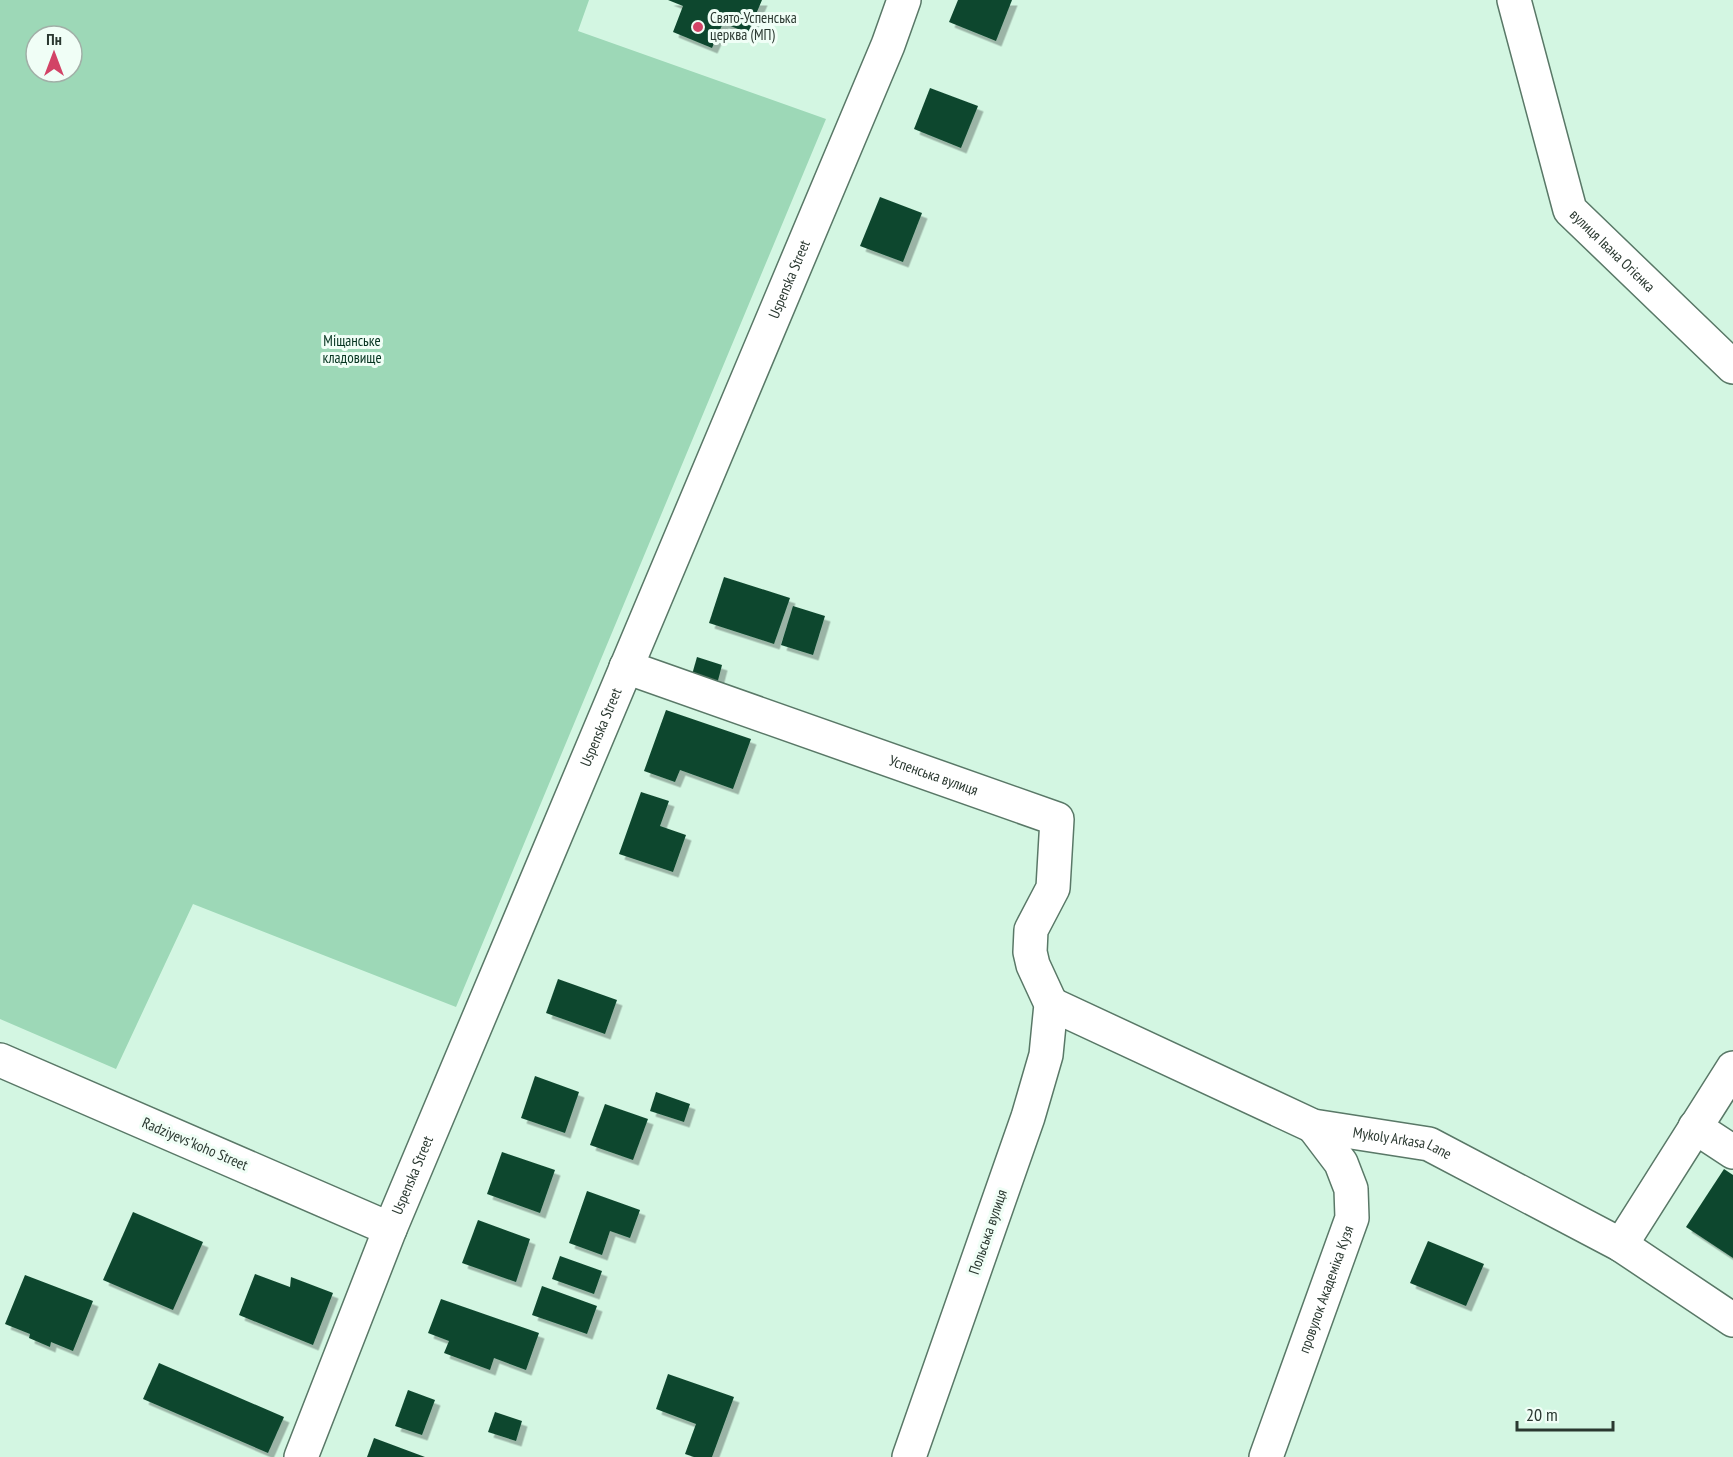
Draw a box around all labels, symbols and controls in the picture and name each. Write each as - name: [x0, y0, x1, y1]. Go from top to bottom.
- place label: Свято-Успенська церква (МП): [710, 8, 797, 44]
- marker: Свято-Успенська церква (МП): [691, 20, 705, 34]
- north arrow: [24, 24, 84, 84]
- text: Пн: [46, 29, 62, 49]
- street label: вулиця Івана Огієнка: [1566, 205, 1659, 296]
- street label: Uspenska Street: [764, 237, 814, 321]
- park label: Міщанське кладовище: [322, 331, 382, 367]
- street label: Uspenska Street: [576, 685, 625, 769]
- street label: Успенська вулиця: [887, 751, 981, 799]
- street label: Radziyevsʹkoho Street: [139, 1113, 251, 1174]
- street label: Mykoly Arkasa Lane: [1352, 1122, 1455, 1163]
- street label: Uspenska Street: [387, 1133, 437, 1217]
- street label: Польська вулиця: [964, 1187, 1011, 1277]
- street label: провулок Академіка Кузя: [1294, 1223, 1357, 1356]
- scale bar: [1517, 1394, 1613, 1432]
- text: 20 m: [1526, 1403, 1558, 1426]

